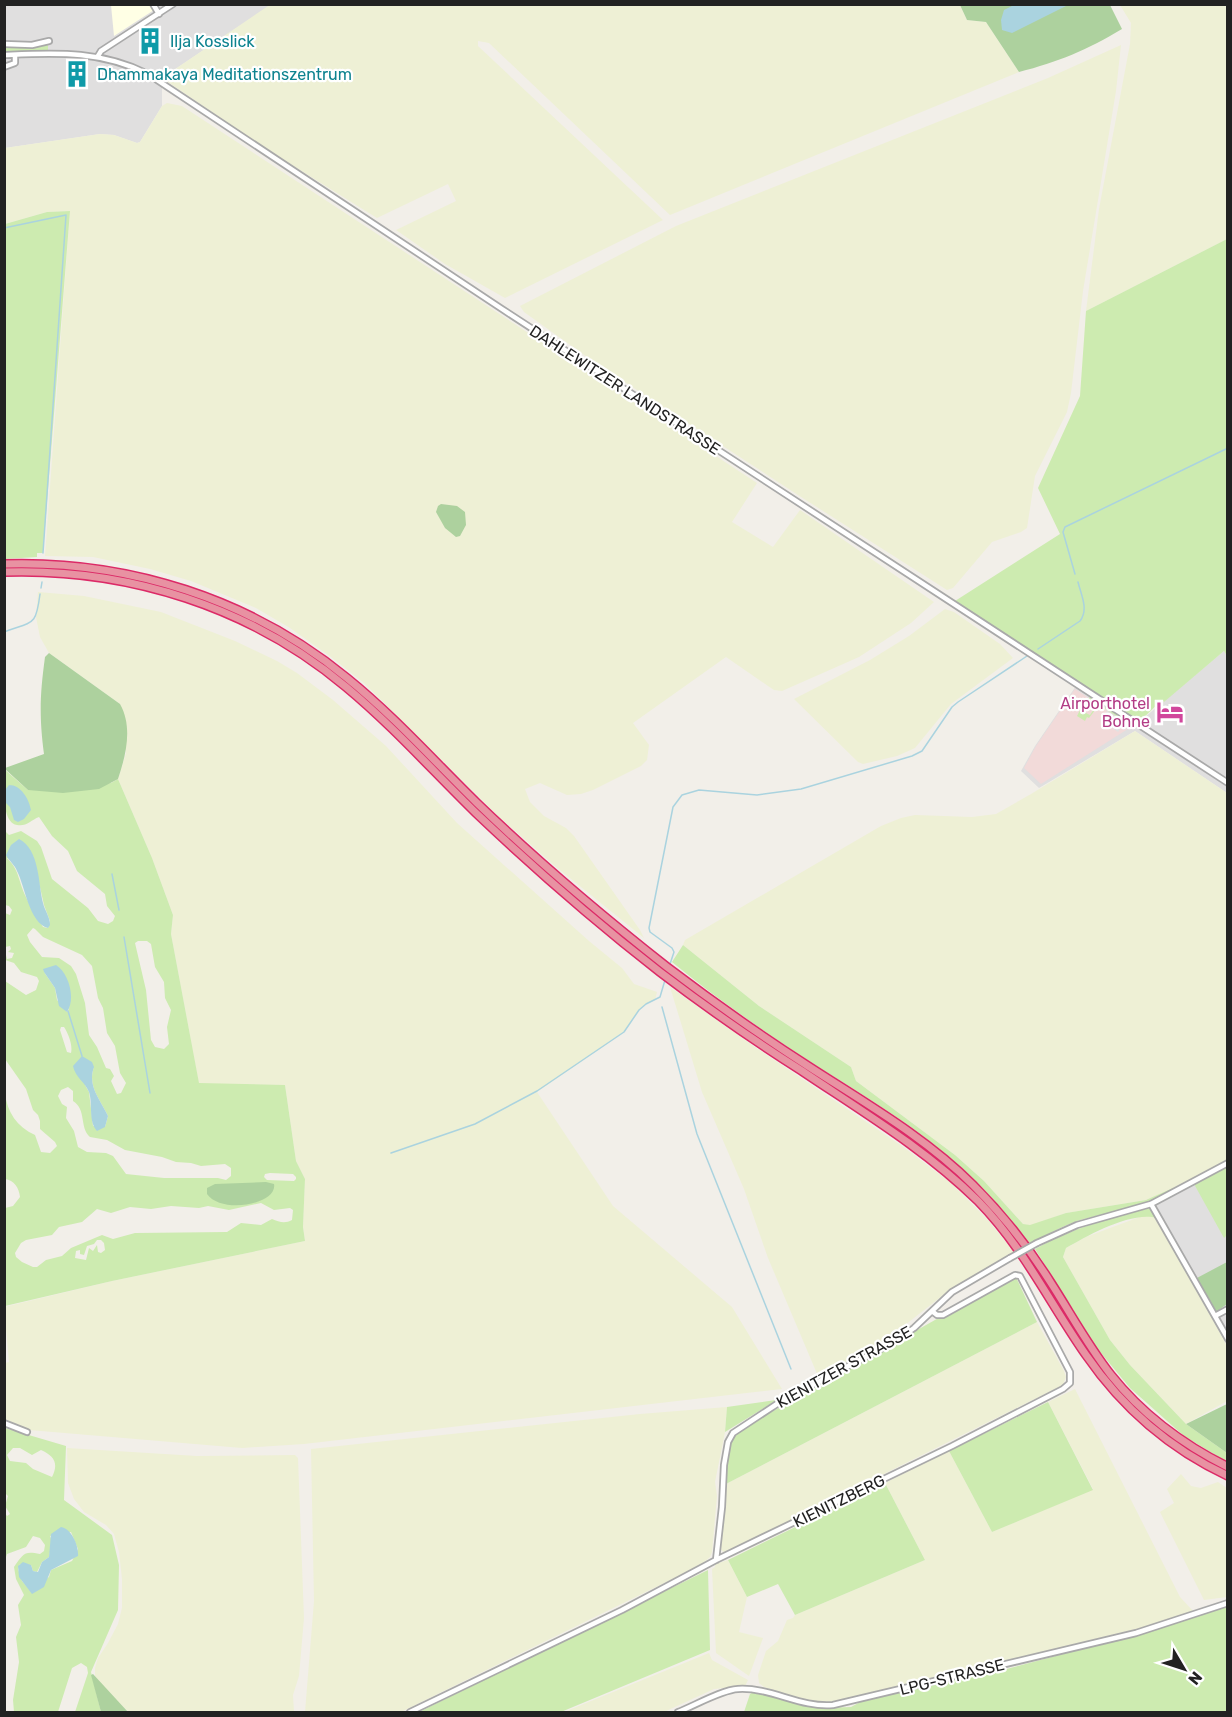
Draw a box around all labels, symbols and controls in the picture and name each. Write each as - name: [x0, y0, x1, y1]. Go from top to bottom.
- building icon: Ilja Kosslick: [135, 26, 165, 56]
- place label: Ilja Kosslick: [170, 32, 255, 51]
- building icon: Dhammakaya Meditationszentrum: [62, 59, 92, 89]
- place label: Dhammakaya Meditationszentrum: [97, 65, 352, 84]
- street label: DAHLEWITZER LANDSTRASSE: [526, 321, 724, 459]
- place label: Airporthotel Bohne: [1060, 694, 1150, 731]
- hotel icon: Airporthotel Bohne: [1155, 697, 1185, 727]
- street label: KIENITZER STRASSE: [773, 1322, 915, 1412]
- street label: KIENITZBERG: [790, 1471, 888, 1531]
- north arrow: [1154, 1639, 1214, 1699]
- street label: LPG-STRASSE: [898, 1655, 1006, 1699]
- text: N: [1184, 1668, 1206, 1689]

